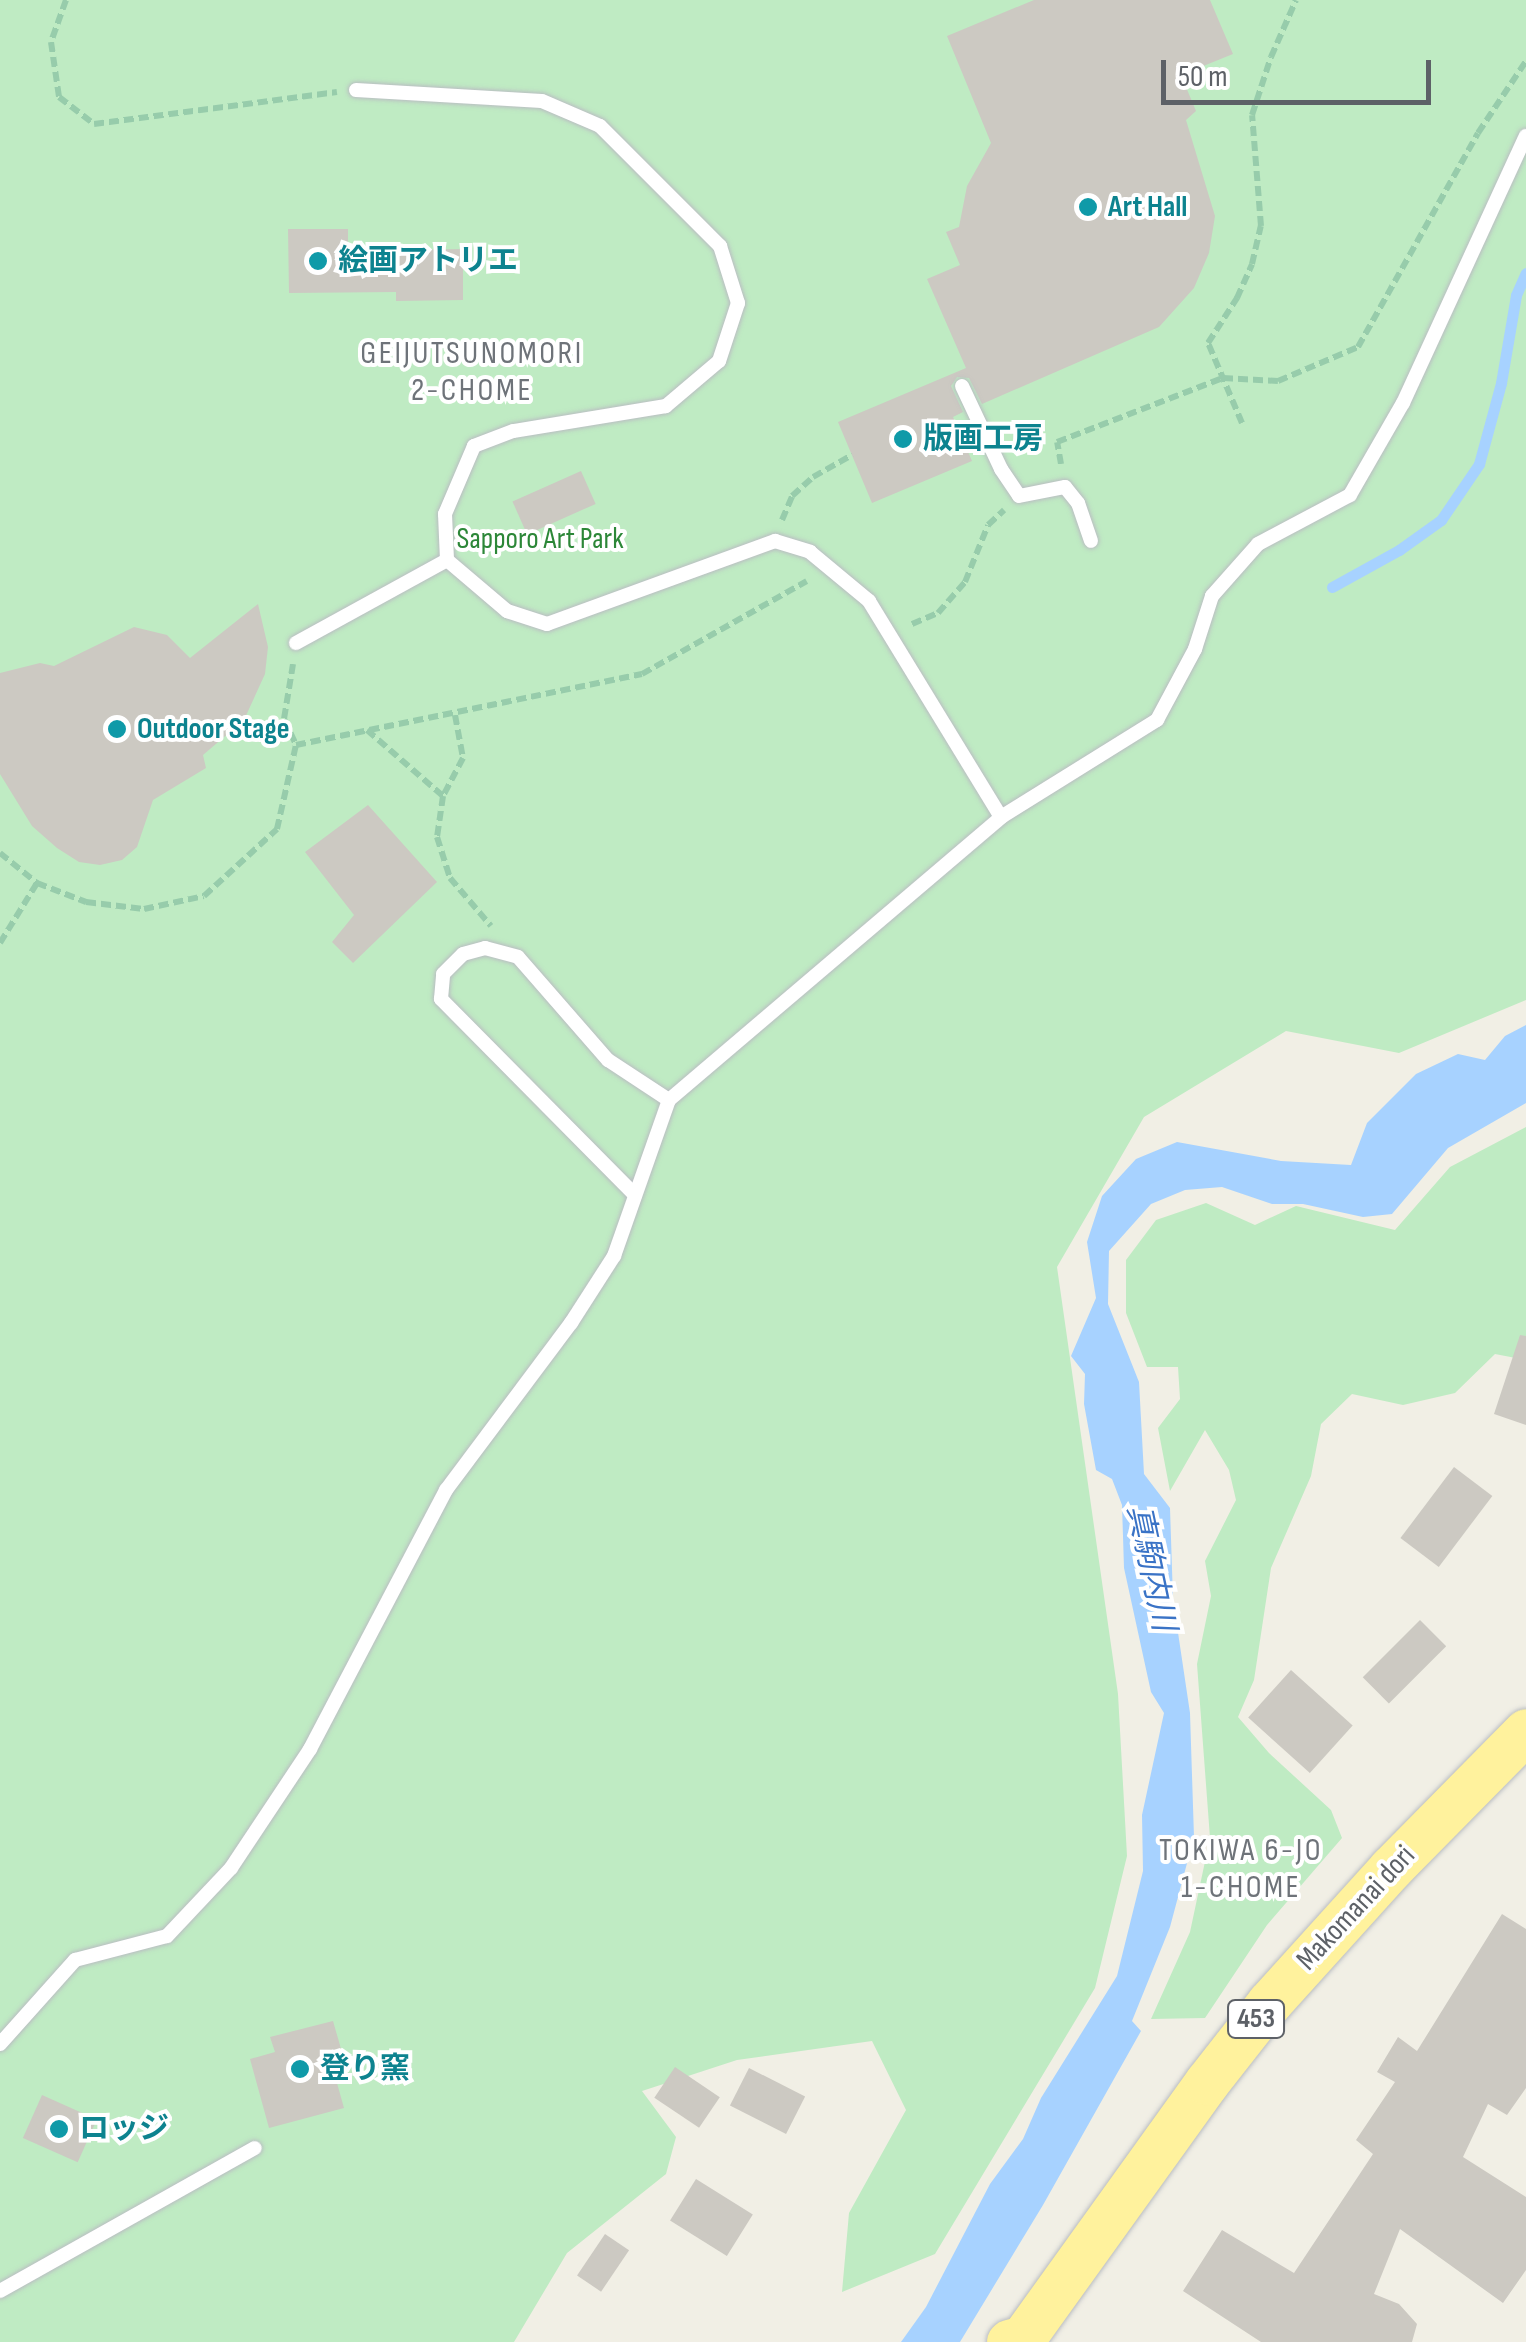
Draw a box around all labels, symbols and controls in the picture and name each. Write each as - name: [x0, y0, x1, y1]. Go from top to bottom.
- scale bar: [1166, 40, 1436, 102]
- text: 50 m: [1178, 59, 1227, 95]
- place label: Art Hall: [1108, 189, 1187, 225]
- marker: Art Hall: [1077, 196, 1099, 218]
- place label: 絵画アトリエ: [338, 243, 518, 279]
- marker: 絵画アトリエ: [307, 250, 329, 272]
- district label: GEIJUTSUNOMORI 2-CHOME: [360, 336, 584, 411]
- place label: 版画工房: [923, 421, 1043, 457]
- marker: 版画工房: [892, 428, 914, 450]
- park label: Sapporo Art Park: [456, 521, 624, 557]
- place label: Outdoor Stage: [137, 711, 290, 747]
- marker: Outdoor Stage: [106, 718, 128, 740]
- water label: 真駒内川: [1118, 1501, 1182, 1635]
- district label: TOKIWA 6-JO 1-CHOME: [1159, 1833, 1323, 1908]
- street label: Makomanai dori: [1289, 1838, 1423, 1978]
- road number: 453: [1226, 1996, 1286, 2042]
- place label: 登り窯: [320, 2051, 410, 2087]
- marker: 登り窯: [289, 2058, 311, 2080]
- place label: ロッジ: [79, 2111, 169, 2147]
- marker: ロッジ: [48, 2118, 70, 2140]

